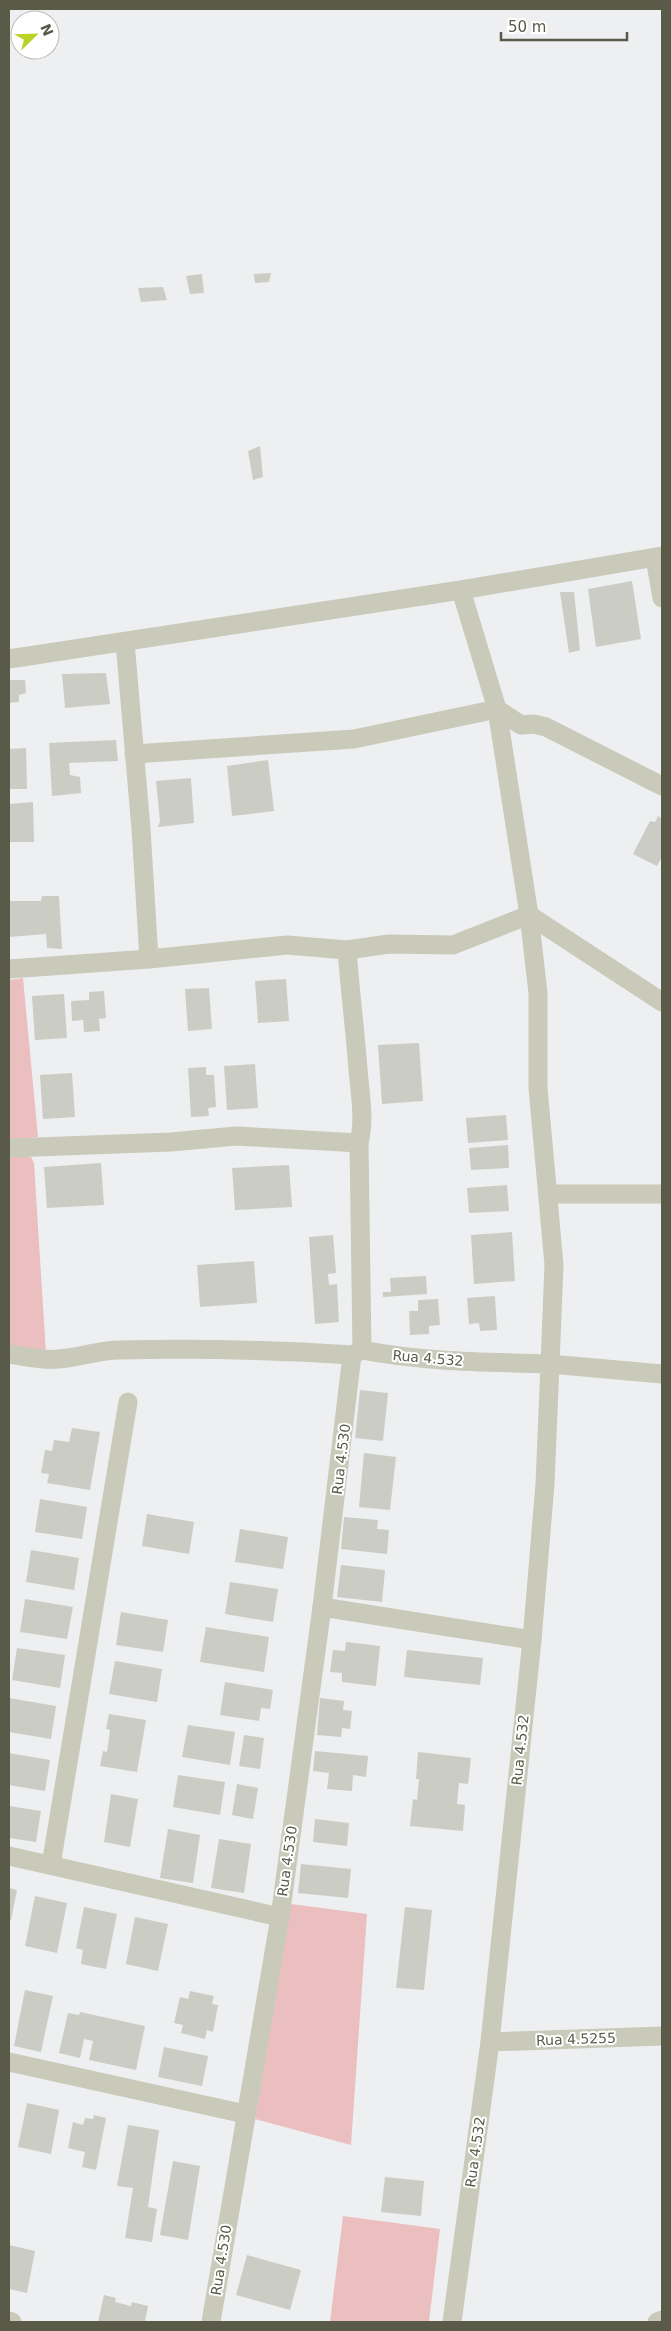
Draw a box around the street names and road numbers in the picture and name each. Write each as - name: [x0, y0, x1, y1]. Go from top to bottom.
- street label: Rua 4.532: [392, 1347, 464, 1369]
- street label: Rua 4.530: [329, 1423, 353, 1495]
- street label: Rua 4.532: [508, 1714, 532, 1786]
- street label: Rua 4.530: [274, 1825, 300, 1897]
- street label: Rua 4.5255: [536, 2030, 616, 2048]
- street label: Rua 4.532: [462, 2116, 488, 2188]
- street label: Rua 4.530: [208, 2224, 234, 2296]

